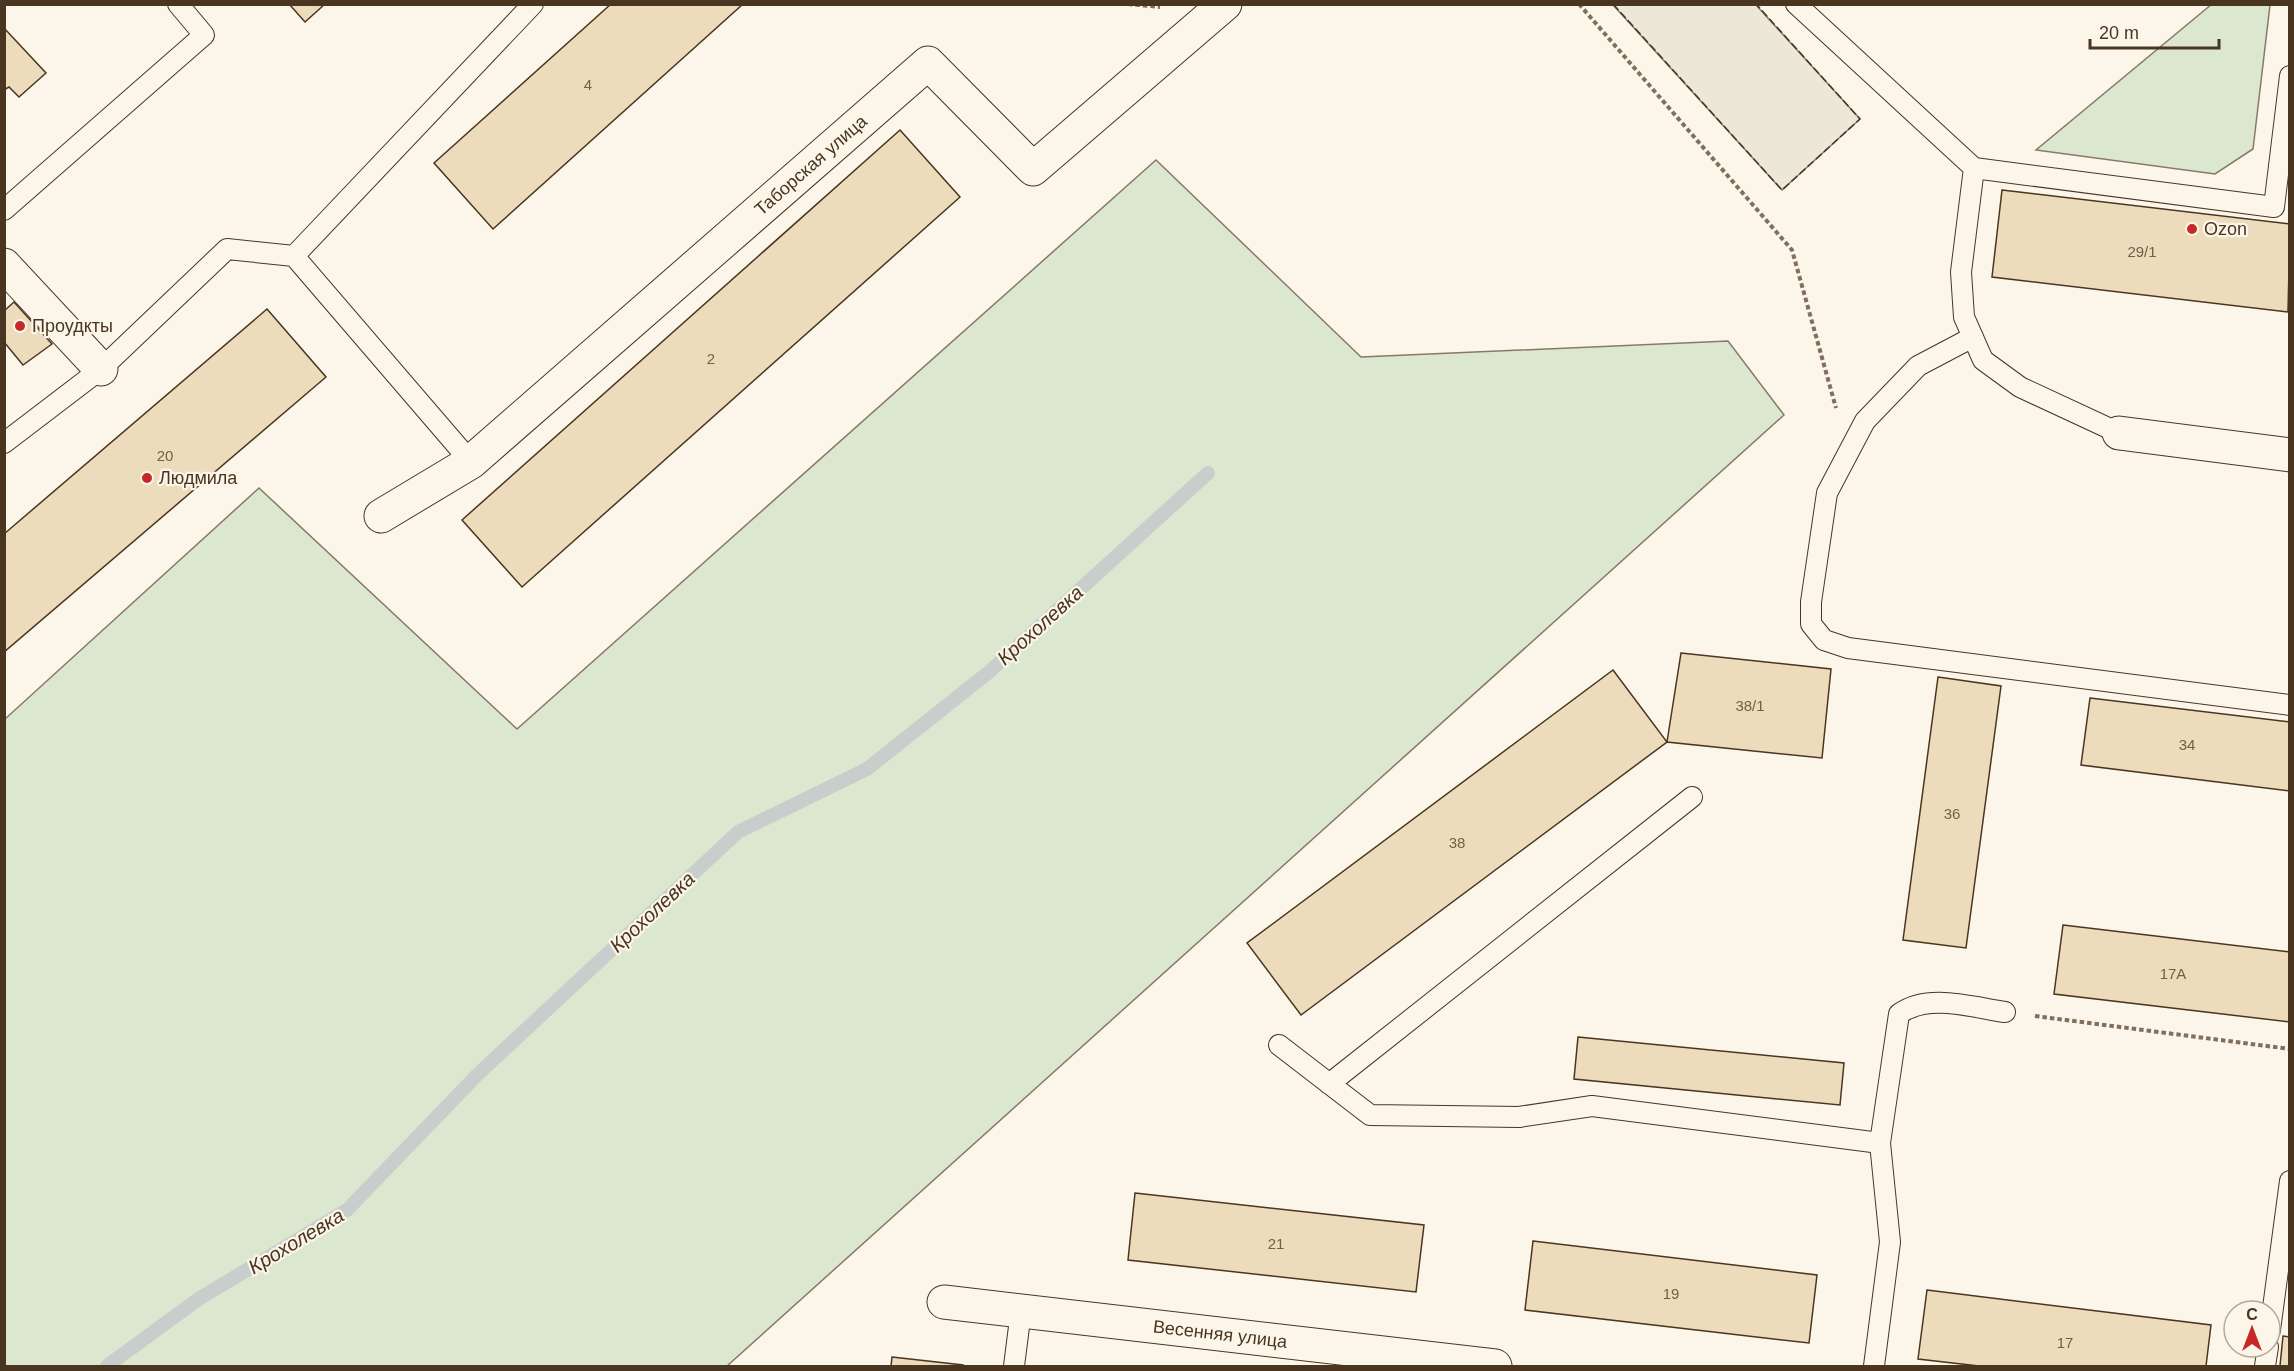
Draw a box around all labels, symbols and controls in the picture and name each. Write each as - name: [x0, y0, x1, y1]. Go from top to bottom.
- scale bar: [2090, 12, 2219, 50]
- text: 20 m: [2099, 23, 2139, 43]
- house number: 4: [584, 76, 592, 93]
- street label: Таборская улица: [751, 110, 872, 220]
- place label: Ozon: [2204, 219, 2247, 239]
- marker: Ozon: [2185, 222, 2199, 236]
- house number: 29/1: [2127, 243, 2157, 260]
- place label: Проудкты: [32, 316, 113, 336]
- marker: Проудкты: [13, 319, 27, 333]
- house number: 2: [707, 350, 715, 367]
- house number: 20: [157, 447, 173, 464]
- place label: Людмила: [159, 468, 238, 488]
- marker: Людмила: [140, 471, 154, 485]
- water label: Крохолевка: [993, 581, 1087, 669]
- house number: 38/1: [1735, 697, 1765, 714]
- house number: 34: [2179, 736, 2195, 753]
- house number: 36: [1944, 805, 1960, 822]
- house number: 38: [1449, 834, 1465, 851]
- water label: Крохолевка: [605, 867, 699, 957]
- house number: 17А: [2160, 965, 2186, 982]
- water label: Крохолевка: [244, 1204, 348, 1278]
- house number: 21: [1268, 1235, 1284, 1252]
- house number: 19: [1663, 1285, 1679, 1302]
- north arrow: [2222, 1299, 2282, 1359]
- text: С: [2246, 1306, 2258, 1323]
- street label: Весенняя улица: [1152, 1316, 1289, 1352]
- house number: 17: [2057, 1334, 2073, 1351]

